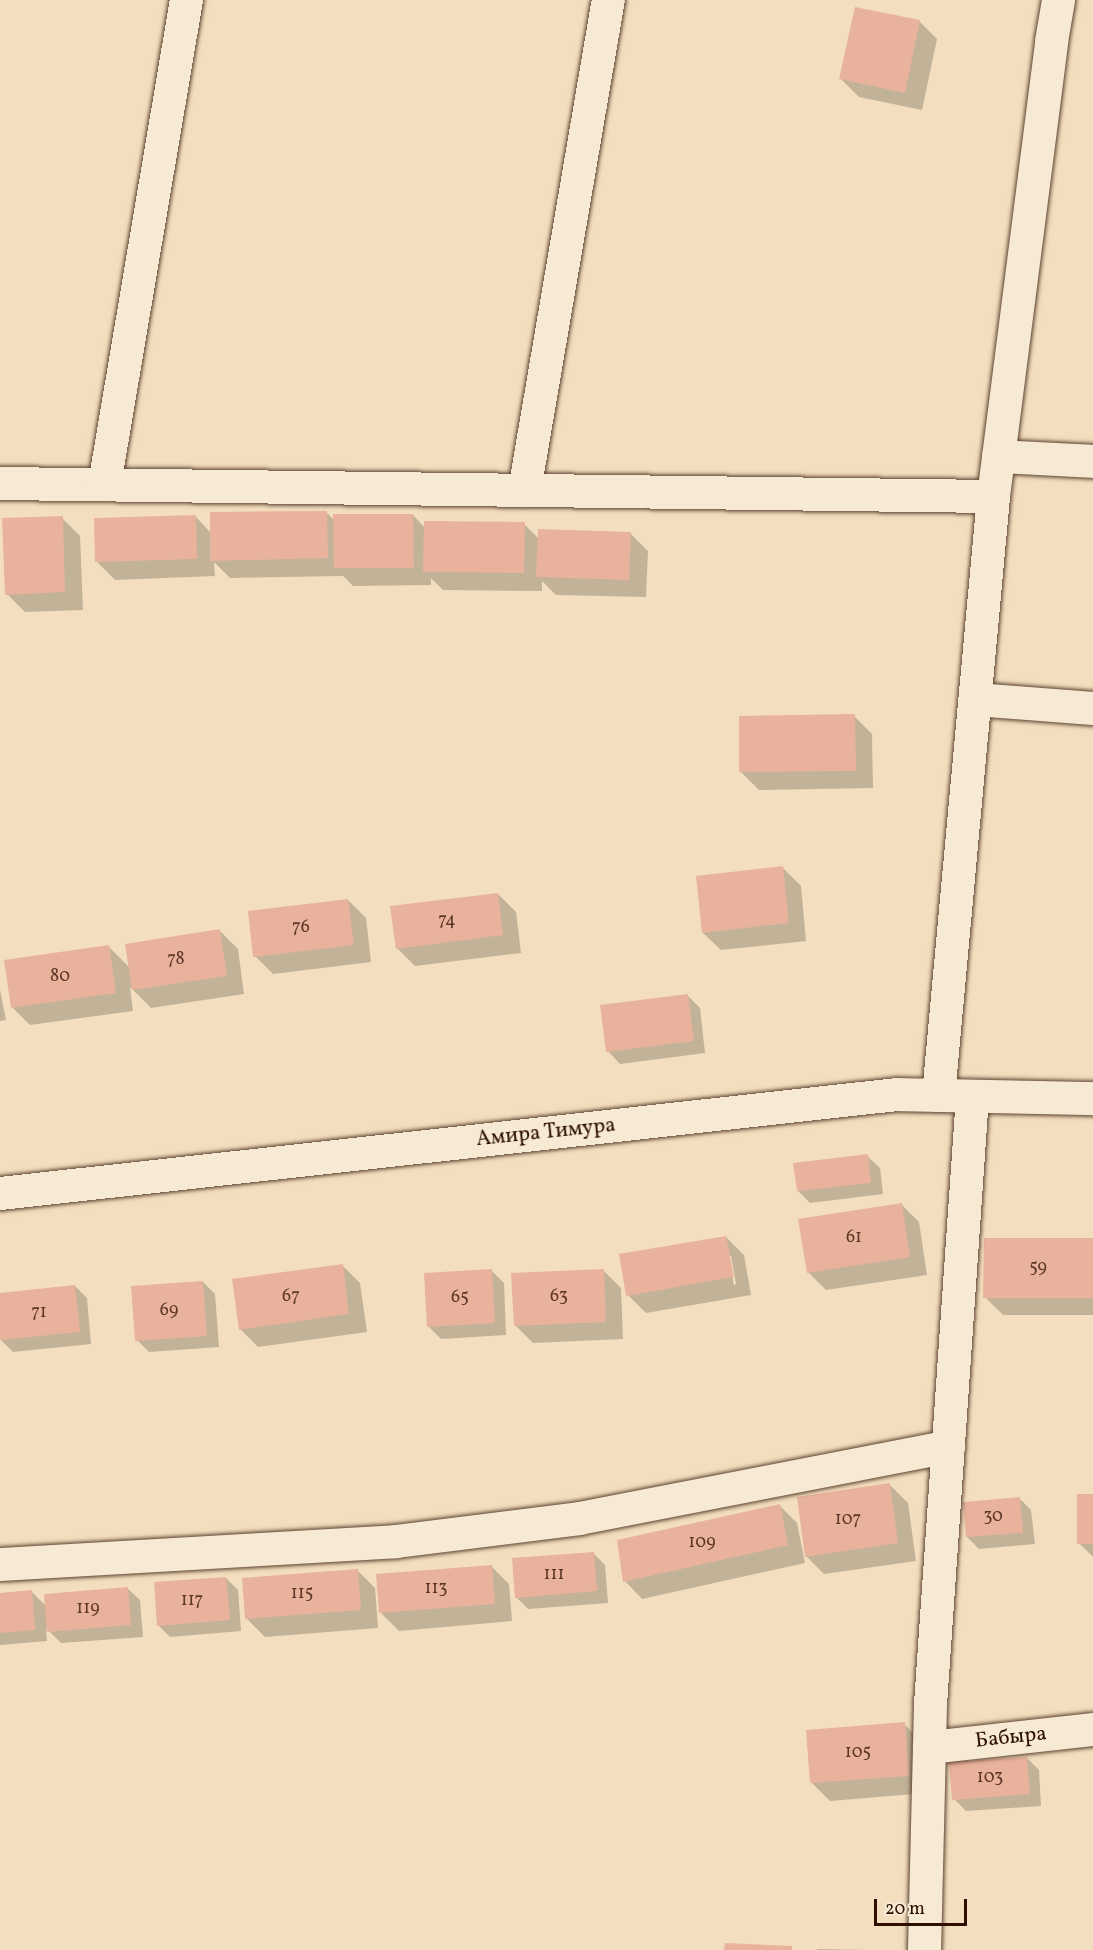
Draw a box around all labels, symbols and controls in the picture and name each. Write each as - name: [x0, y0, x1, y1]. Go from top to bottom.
- house number: 74: [438, 910, 456, 932]
- house number: 76: [292, 917, 310, 939]
- house number: 78: [167, 949, 185, 971]
- house number: 80: [50, 966, 70, 988]
- street label: Амира Тимура: [475, 1113, 617, 1153]
- house number: 61: [846, 1227, 862, 1249]
- house number: 59: [1029, 1257, 1047, 1279]
- house number: 67: [282, 1286, 300, 1308]
- house number: 63: [550, 1286, 568, 1308]
- house number: 65: [451, 1287, 469, 1309]
- house number: 69: [160, 1300, 178, 1322]
- house number: 71: [31, 1302, 47, 1324]
- house number: 30: [983, 1506, 1003, 1528]
- house number: 107: [835, 1509, 861, 1531]
- house number: 109: [688, 1532, 716, 1554]
- house number: 111: [544, 1564, 564, 1586]
- house number: 113: [424, 1578, 448, 1600]
- house number: 115: [291, 1583, 313, 1605]
- house number: 117: [181, 1590, 203, 1612]
- house number: 119: [76, 1598, 100, 1620]
- street label: Бабыра: [974, 1722, 1048, 1754]
- house number: 105: [845, 1742, 871, 1764]
- house number: 103: [977, 1767, 1003, 1789]
- scale bar: [877, 1887, 970, 1925]
- text: 20 m: [885, 1897, 925, 1922]

